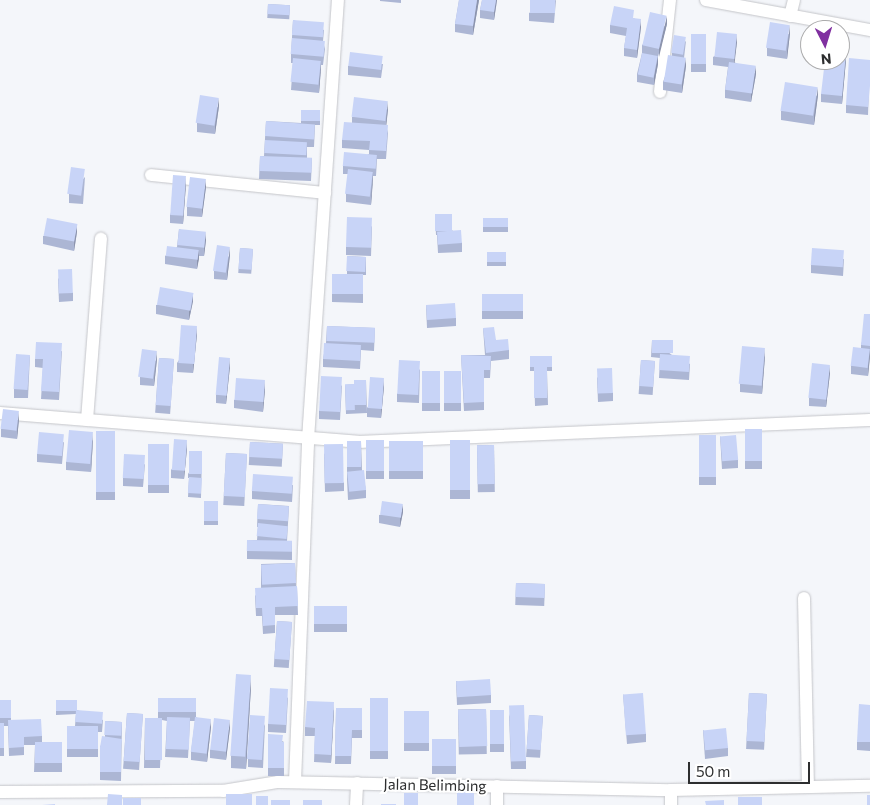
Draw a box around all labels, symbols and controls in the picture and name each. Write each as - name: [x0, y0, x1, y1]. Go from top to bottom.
- north arrow: [800, 20, 850, 70]
- text: N: [820, 51, 832, 68]
- scale bar: [690, 752, 812, 784]
- text: 50 m: [696, 762, 730, 780]
- street label: Jalan Belimbing: [383, 775, 487, 795]

